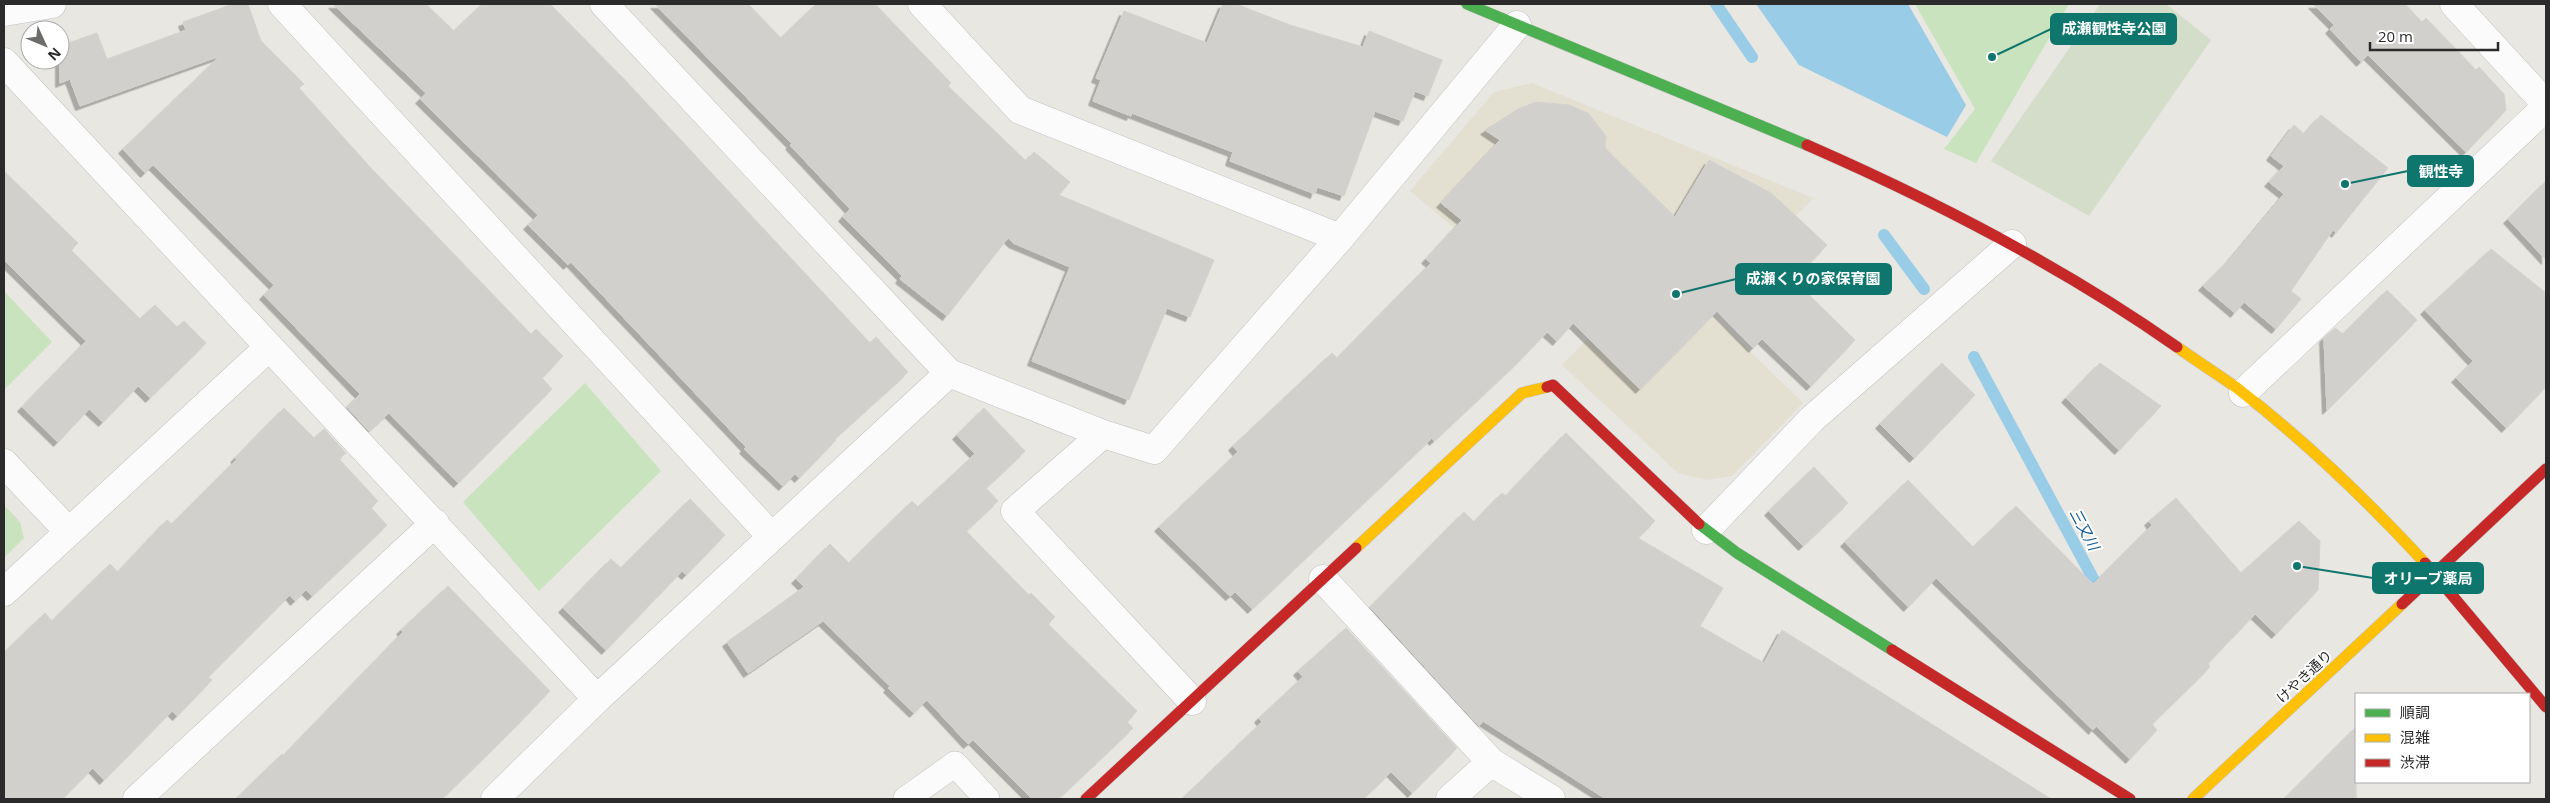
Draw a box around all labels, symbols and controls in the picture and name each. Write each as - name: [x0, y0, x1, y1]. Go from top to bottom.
- callout: 成瀬観性寺公園: [2051, 14, 2176, 44]
- text: 成瀬観性寺公園: [2061, 18, 2167, 38]
- north arrow: [20, 20, 70, 70]
- scale bar: [2370, 20, 2498, 52]
- text: 20 m: [2378, 26, 2413, 46]
- text: N: [44, 44, 66, 65]
- callout: 観性寺: [2408, 156, 2473, 186]
- text: 観性寺: [2418, 161, 2464, 181]
- callout: 成瀬くりの家保育園: [1736, 264, 1891, 294]
- text: 成瀬くりの家保育園: [1745, 268, 1881, 288]
- water label: 三又川: [2066, 504, 2105, 555]
- callout: オリーブ薬局: [2373, 563, 2483, 593]
- text: オリーブ薬局: [2383, 568, 2473, 588]
- street label: けやき通り: [2272, 645, 2336, 707]
- legend: [2355, 693, 2530, 783]
- text: 順調: [2400, 702, 2430, 722]
- text: 混雑: [2400, 727, 2430, 747]
- text: 渋滞: [2400, 752, 2430, 772]

